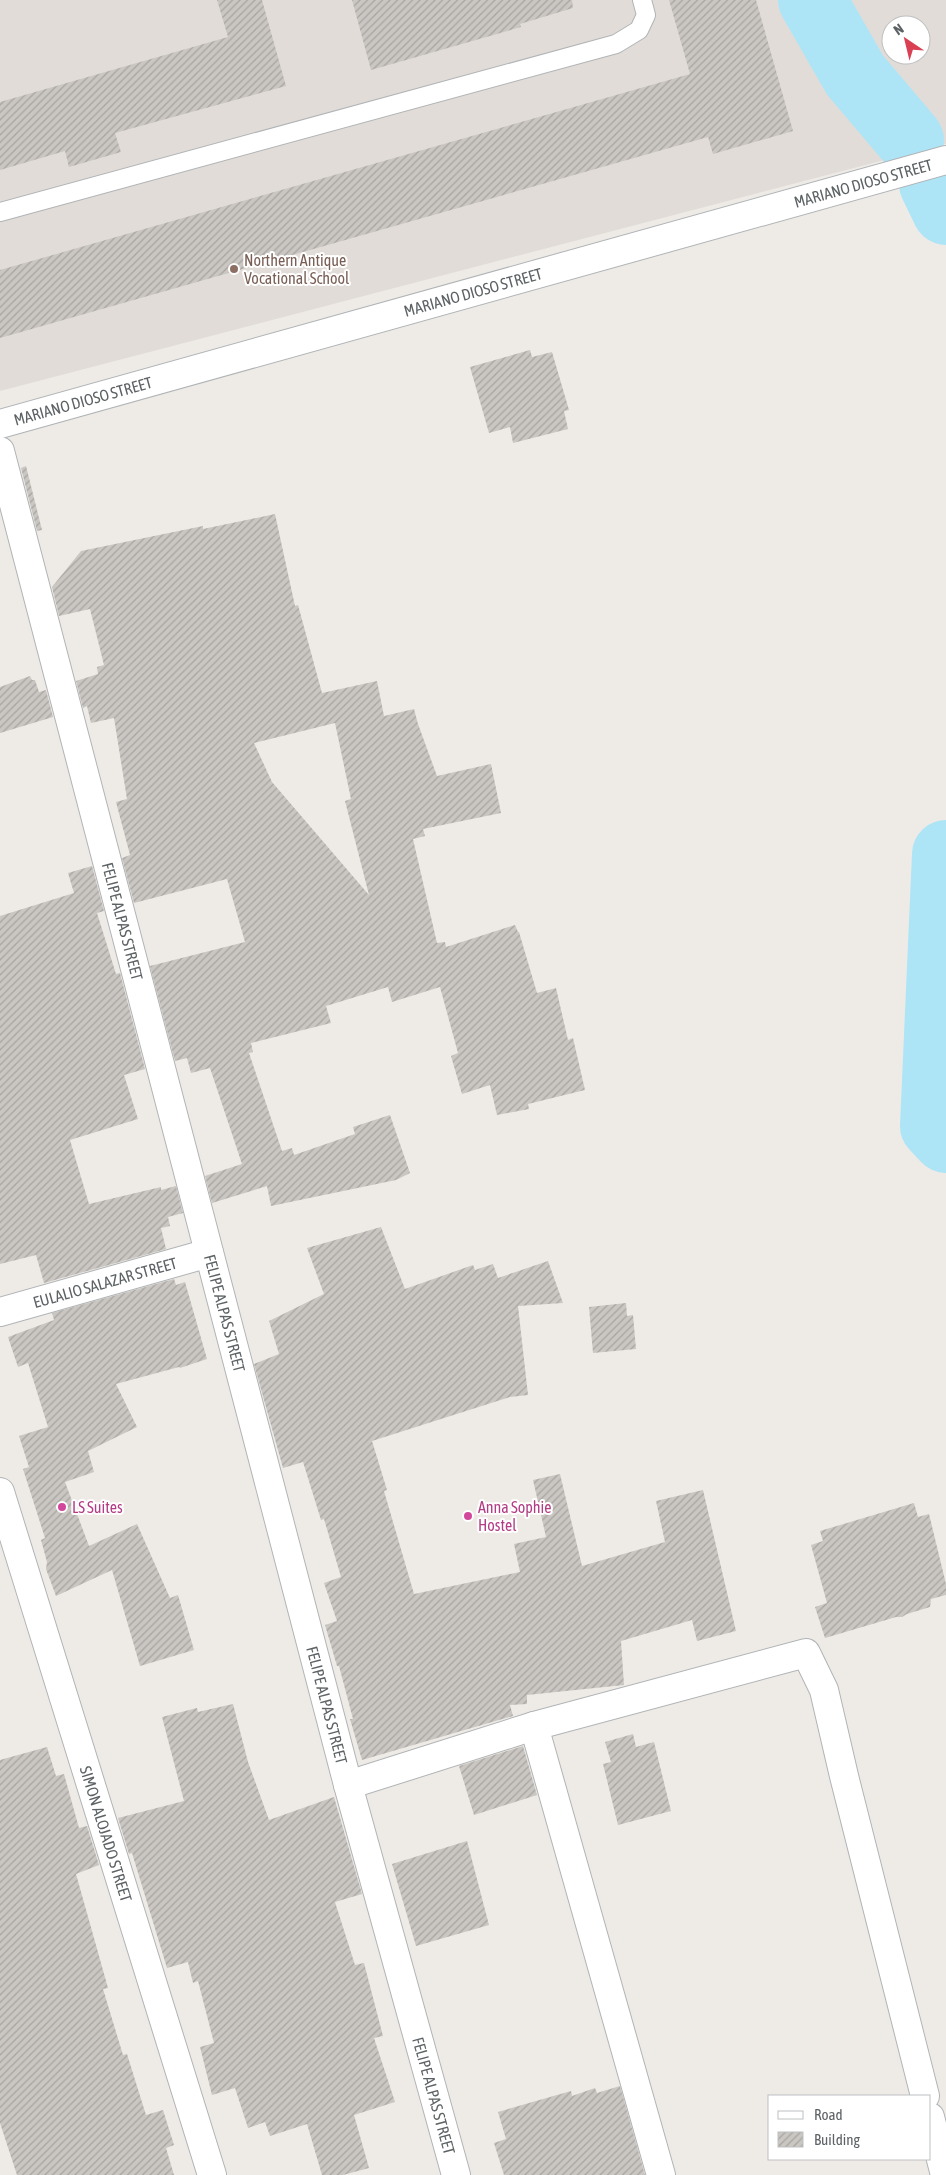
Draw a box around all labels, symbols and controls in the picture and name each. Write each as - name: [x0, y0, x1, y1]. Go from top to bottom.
- north arrow: [881, 15, 931, 65]
- text: N: [891, 20, 907, 38]
- street label: MARIANO DIOSO STREET: [792, 155, 934, 211]
- place label: Northern Antique Vocational School: [244, 251, 350, 287]
- marker: Northern Antique Vocational School: [228, 263, 240, 275]
- street label: MARIANO DIOSO STREET: [402, 264, 544, 320]
- street label: MARIANO DIOSO STREET: [12, 373, 154, 429]
- street label: FELIPE ALPAS STREET: [99, 860, 147, 982]
- street label: FELIPE ALPAS STREET: [201, 1252, 249, 1374]
- street label: EULALIO SALAZAR STREET: [31, 1254, 179, 1311]
- place label: LS Suites: [72, 1498, 123, 1516]
- place label: Anna Sophie Hostel: [478, 1498, 552, 1534]
- marker: LS Suites: [56, 1501, 68, 1513]
- marker: Anna Sophie Hostel: [462, 1510, 474, 1522]
- street label: FELIPE ALPAS STREET: [303, 1644, 351, 1766]
- street label: SIMON ALOJADO STREET: [77, 1764, 136, 1904]
- street label: FELIPE ALPAS STREET: [409, 2035, 459, 2156]
- legend: [768, 2095, 931, 2160]
- text: Road: [814, 2106, 843, 2123]
- text: Building: [814, 2131, 860, 2148]

